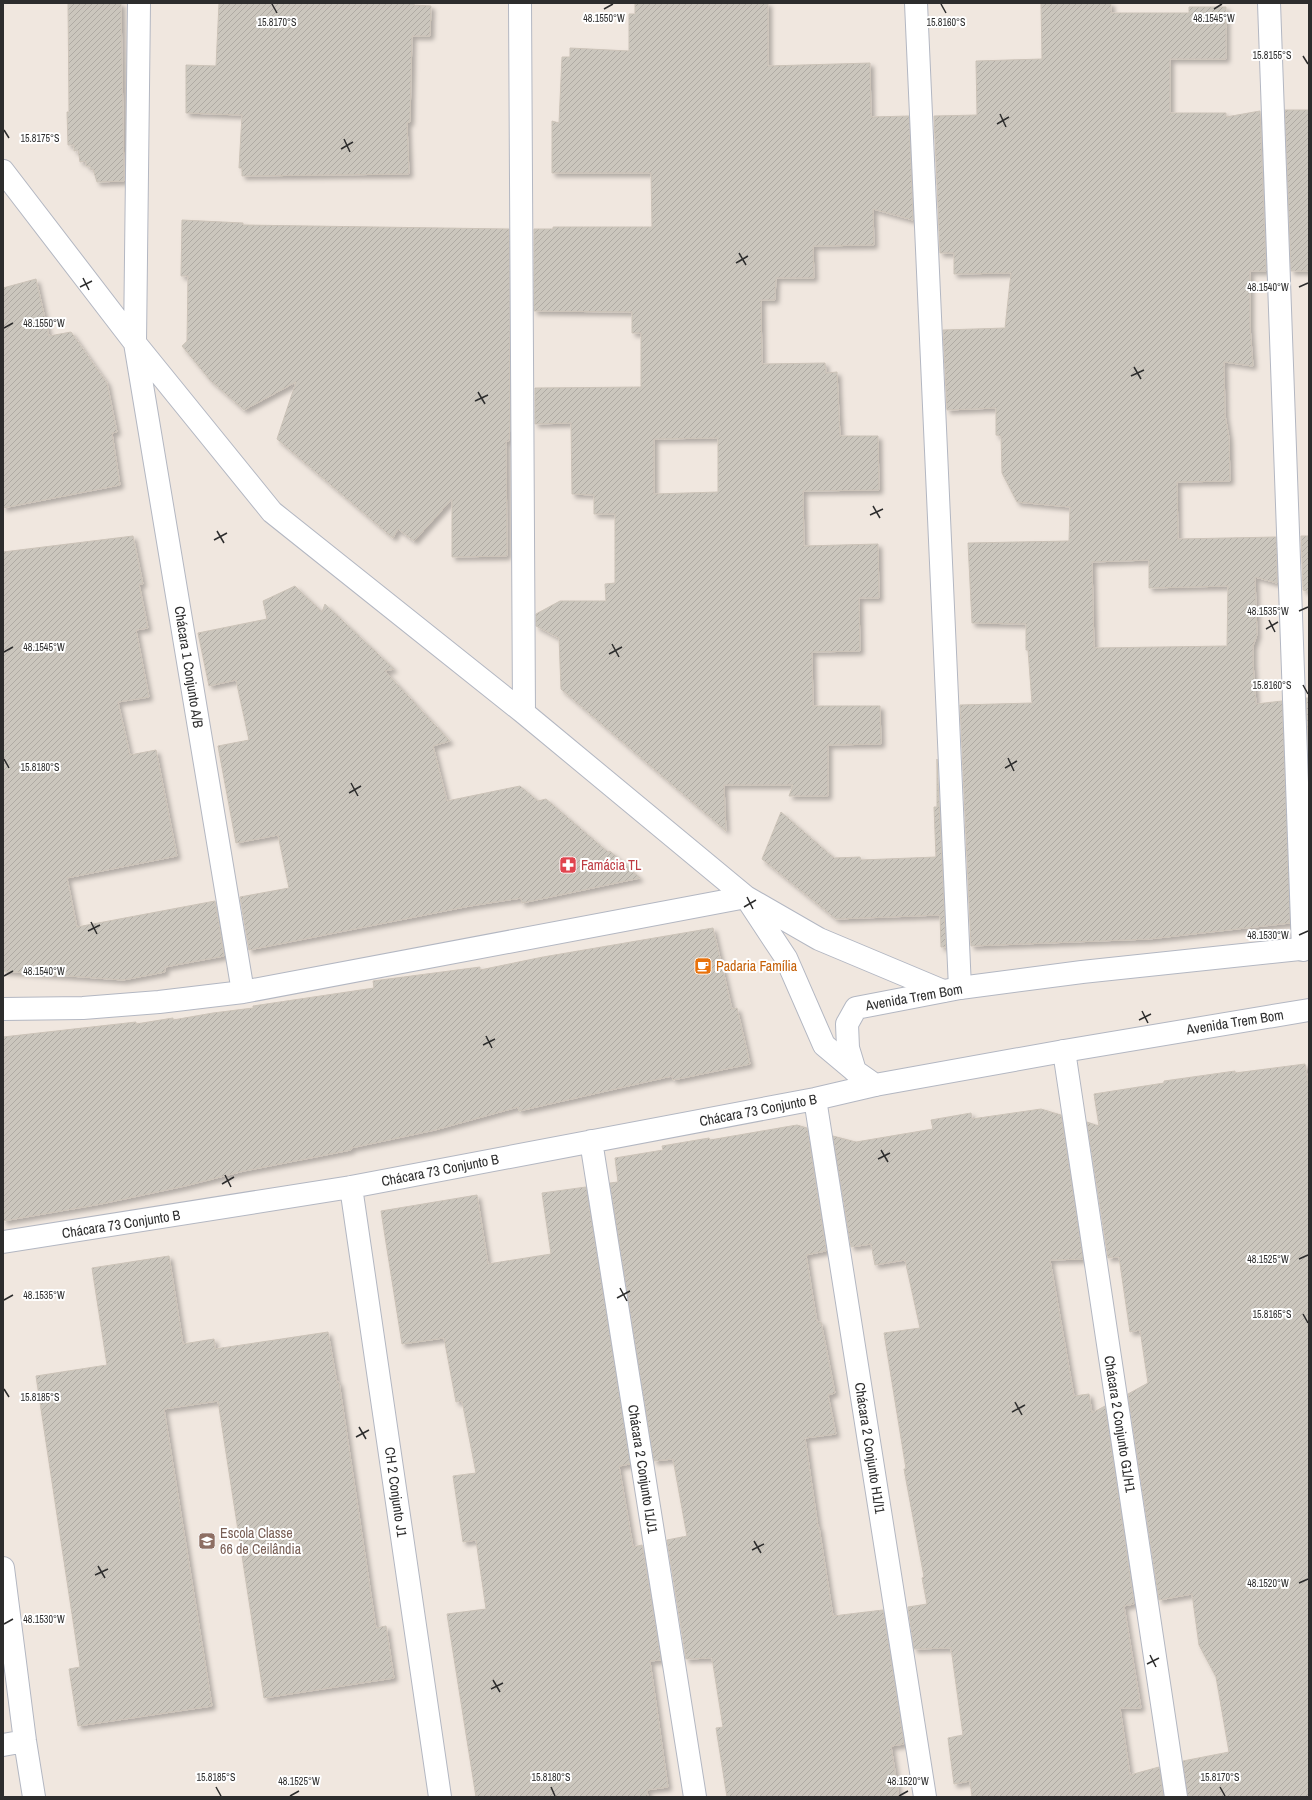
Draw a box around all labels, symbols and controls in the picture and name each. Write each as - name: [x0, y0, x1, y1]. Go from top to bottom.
- text: 48.1550°W: [583, 12, 625, 25]
- text: 48.1545°W: [1193, 12, 1235, 25]
- text: 15.8170°S: [257, 16, 297, 29]
- text: 15.8160°S: [926, 16, 966, 29]
- text: 15.8155°S: [1252, 49, 1292, 62]
- text: 15.8175°S: [20, 132, 60, 145]
- text: 48.1540°W: [1247, 281, 1289, 294]
- text: 48.1550°W: [23, 317, 65, 330]
- street label: Chácara 1 Conjunto A/B: [170, 605, 208, 730]
- text: 48.1535°W: [1247, 605, 1289, 618]
- text: 48.1545°W: [23, 641, 65, 654]
- text: 15.8160°S: [1252, 679, 1292, 692]
- text: 15.8180°S: [20, 761, 60, 774]
- pharmacy icon: Famácia TL: [558, 855, 578, 875]
- place label: Famácia TL: [581, 856, 642, 874]
- text: 48.1530°W: [1247, 929, 1289, 942]
- cafe icon: Padaria Família: [693, 956, 713, 976]
- place label: Padaria Família: [716, 957, 798, 975]
- text: 48.1540°W: [23, 965, 65, 978]
- street label: Avenida Trem Bom: [863, 980, 964, 1015]
- street label: Avenida Trem Bom: [1184, 1005, 1285, 1039]
- street label: Chácara 73 Conjunto B: [698, 1090, 819, 1130]
- street label: Chácara 73 Conjunto B: [380, 1150, 501, 1190]
- street label: Chácara 73 Conjunto B: [61, 1206, 182, 1242]
- text: 48.1525°W: [1247, 1253, 1289, 1266]
- text: 48.1535°W: [23, 1289, 65, 1302]
- text: 15.8165°S: [1252, 1308, 1292, 1321]
- street label: Chácara 2 Conjunto G1/H1: [1100, 1354, 1140, 1494]
- street label: Chácara 2 Conjunto H1/I1: [851, 1381, 889, 1516]
- text: 15.8185°S: [20, 1391, 60, 1404]
- street label: Chácara 2 Conjunto I1/J1: [624, 1403, 662, 1535]
- street label: CH 2 Conjunto J1: [381, 1446, 411, 1539]
- place label: Escola Classe 66 de Ceilândia: [220, 1524, 302, 1558]
- school or university icon: Escola Classe 66 de Ceilândia: [197, 1531, 217, 1551]
- text: 48.1520°W: [1247, 1577, 1289, 1590]
- text: 48.1530°W: [23, 1613, 65, 1626]
- text: 15.8185°S: [196, 1771, 236, 1784]
- text: 15.8180°S: [531, 1771, 571, 1784]
- text: 15.8170°S: [1200, 1771, 1240, 1784]
- text: 48.1525°W: [278, 1775, 320, 1788]
- text: 48.1520°W: [887, 1775, 929, 1788]

